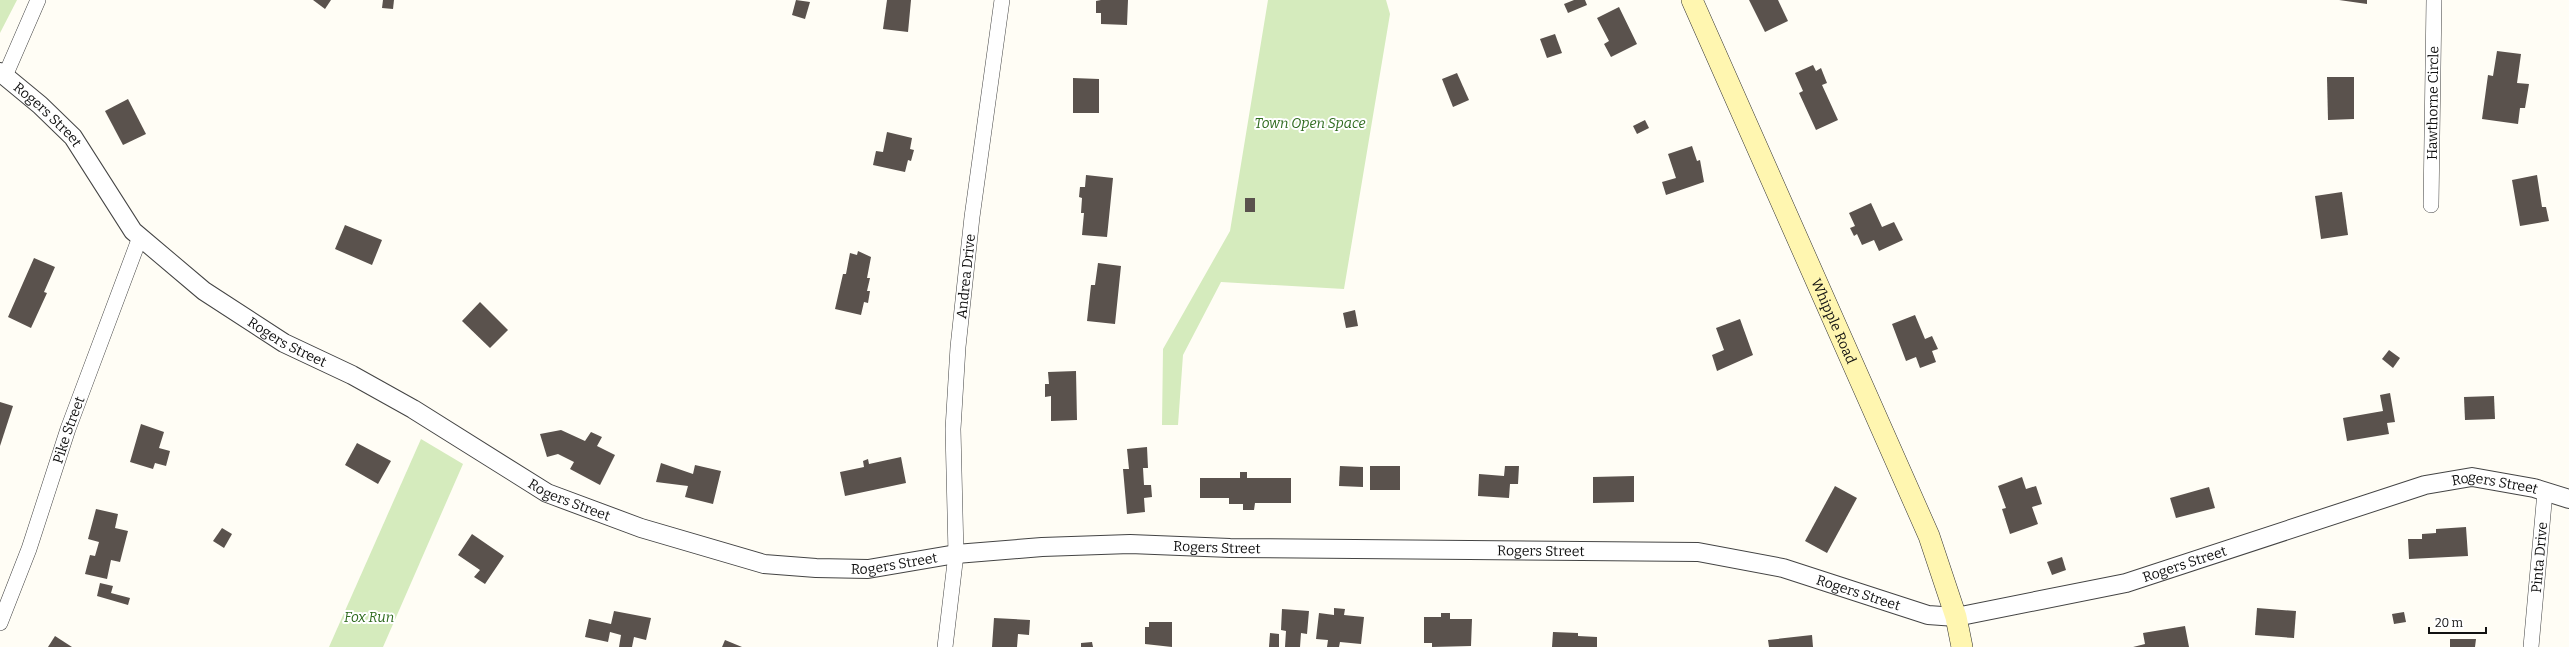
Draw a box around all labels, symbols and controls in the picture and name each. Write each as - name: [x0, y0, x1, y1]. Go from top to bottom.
- street label: Hawthorne Circle: [2423, 46, 2442, 160]
- street label: Rogers Street: [10, 78, 85, 150]
- park label: Town Open Space: [1254, 115, 1366, 132]
- street label: Andrea Drive: [953, 233, 979, 320]
- street label: Whipple Road: [1808, 276, 1860, 366]
- street label: Rogers Street: [245, 313, 329, 370]
- street label: Pike Street: [49, 394, 88, 466]
- street label: Rogers Street: [2450, 468, 2540, 497]
- street label: Rogers Street: [525, 475, 613, 524]
- street label: Pinta Drive: [2527, 521, 2551, 594]
- street label: Rogers Street: [1173, 537, 1261, 557]
- street label: Rogers Street: [1497, 542, 1585, 560]
- street label: Rogers Street: [2140, 542, 2229, 586]
- street label: Rogers Street: [851, 549, 939, 577]
- street label: Rogers Street: [1814, 571, 1903, 614]
- park label: Fox Run: [344, 609, 394, 626]
- scale bar: [2429, 609, 2486, 635]
- text: 20 m: [2435, 616, 2464, 630]

